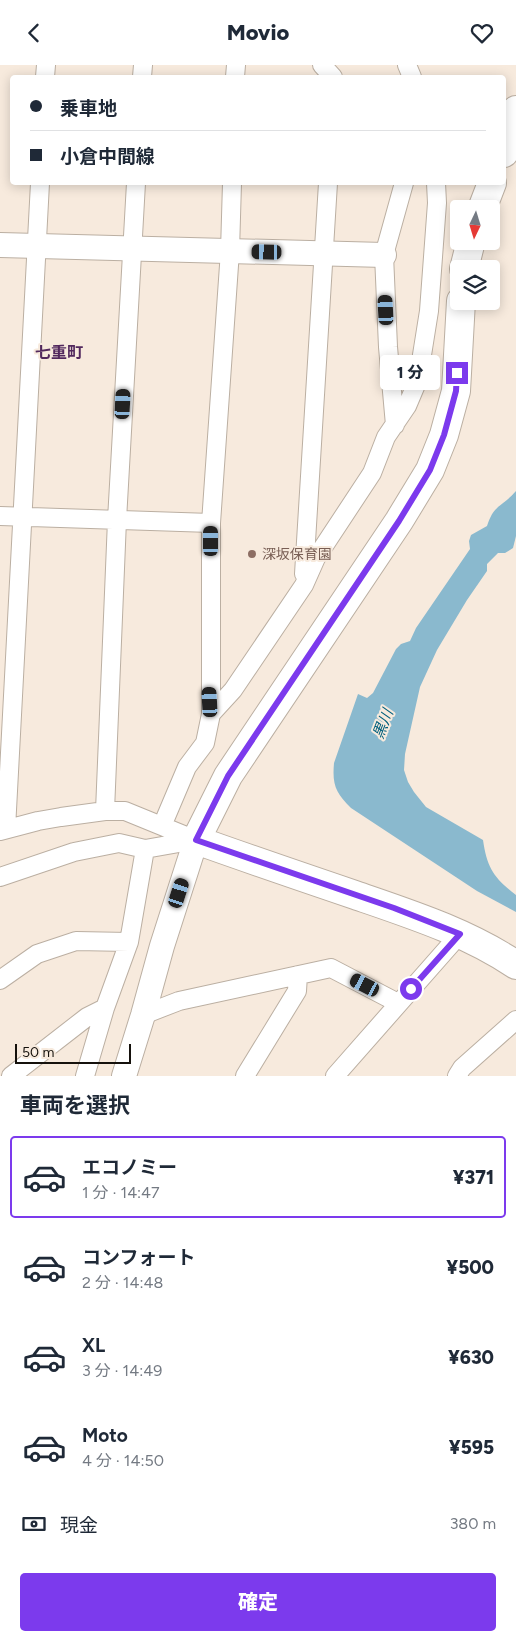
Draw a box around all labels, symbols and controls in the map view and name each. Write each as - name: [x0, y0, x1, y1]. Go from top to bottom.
- icon: back: [20, 19, 48, 47]
- text: Movio: [227, 19, 289, 46]
- icon: heart: [468, 19, 496, 47]
- text: 乗車地: [60, 97, 117, 120]
- text: 小倉中間線: [60, 145, 155, 168]
- north arrow: [450, 200, 500, 250]
- map controls: [450, 200, 500, 310]
- car: [251, 244, 282, 260]
- button: layers: [450, 260, 500, 310]
- car: [377, 295, 394, 325]
- district label: 七重町: [35, 343, 83, 362]
- callout: 1 分: [380, 355, 440, 391]
- route end: [446, 362, 468, 384]
- text: 1 分: [397, 363, 423, 382]
- car: [114, 389, 131, 419]
- car: [203, 526, 218, 556]
- place label: 深坂保育園: [262, 546, 332, 563]
- marker: 深坂保育園: [246, 548, 258, 560]
- car: [201, 687, 218, 717]
- water label: 黒川: [369, 705, 397, 741]
- car: [167, 876, 190, 910]
- car: [348, 972, 381, 998]
- route start: [400, 978, 422, 1000]
- scale bar: [15, 1041, 131, 1064]
- text: 50 m: [22, 1044, 54, 1061]
- text: 車両を選択: [20, 1092, 130, 1119]
- icon: car: [22, 1155, 67, 1200]
- text: エコノミー: [82, 1156, 177, 1179]
- text: ¥371: [453, 1166, 494, 1189]
- text: 1 分 · 14:47: [82, 1183, 160, 1202]
- icon: car: [22, 1245, 67, 1290]
- text: コンフォート: [82, 1246, 195, 1269]
- text: ¥500: [446, 1256, 494, 1279]
- text: 2 分 · 14:48: [82, 1273, 163, 1292]
- text: XL: [82, 1334, 105, 1357]
- icon: car: [22, 1335, 67, 1380]
- text: ¥630: [448, 1346, 494, 1369]
- text: 3 分 · 14:49: [82, 1361, 162, 1380]
- text: Moto: [82, 1424, 128, 1447]
- icon: car: [22, 1425, 67, 1470]
- text: ¥595: [449, 1436, 494, 1459]
- text: 4 分 · 14:50: [82, 1451, 164, 1470]
- icon: cash: [20, 1510, 48, 1538]
- text: 現金: [60, 1514, 98, 1537]
- text: 380 m: [450, 1514, 496, 1533]
- button: 確定: [20, 1573, 496, 1631]

